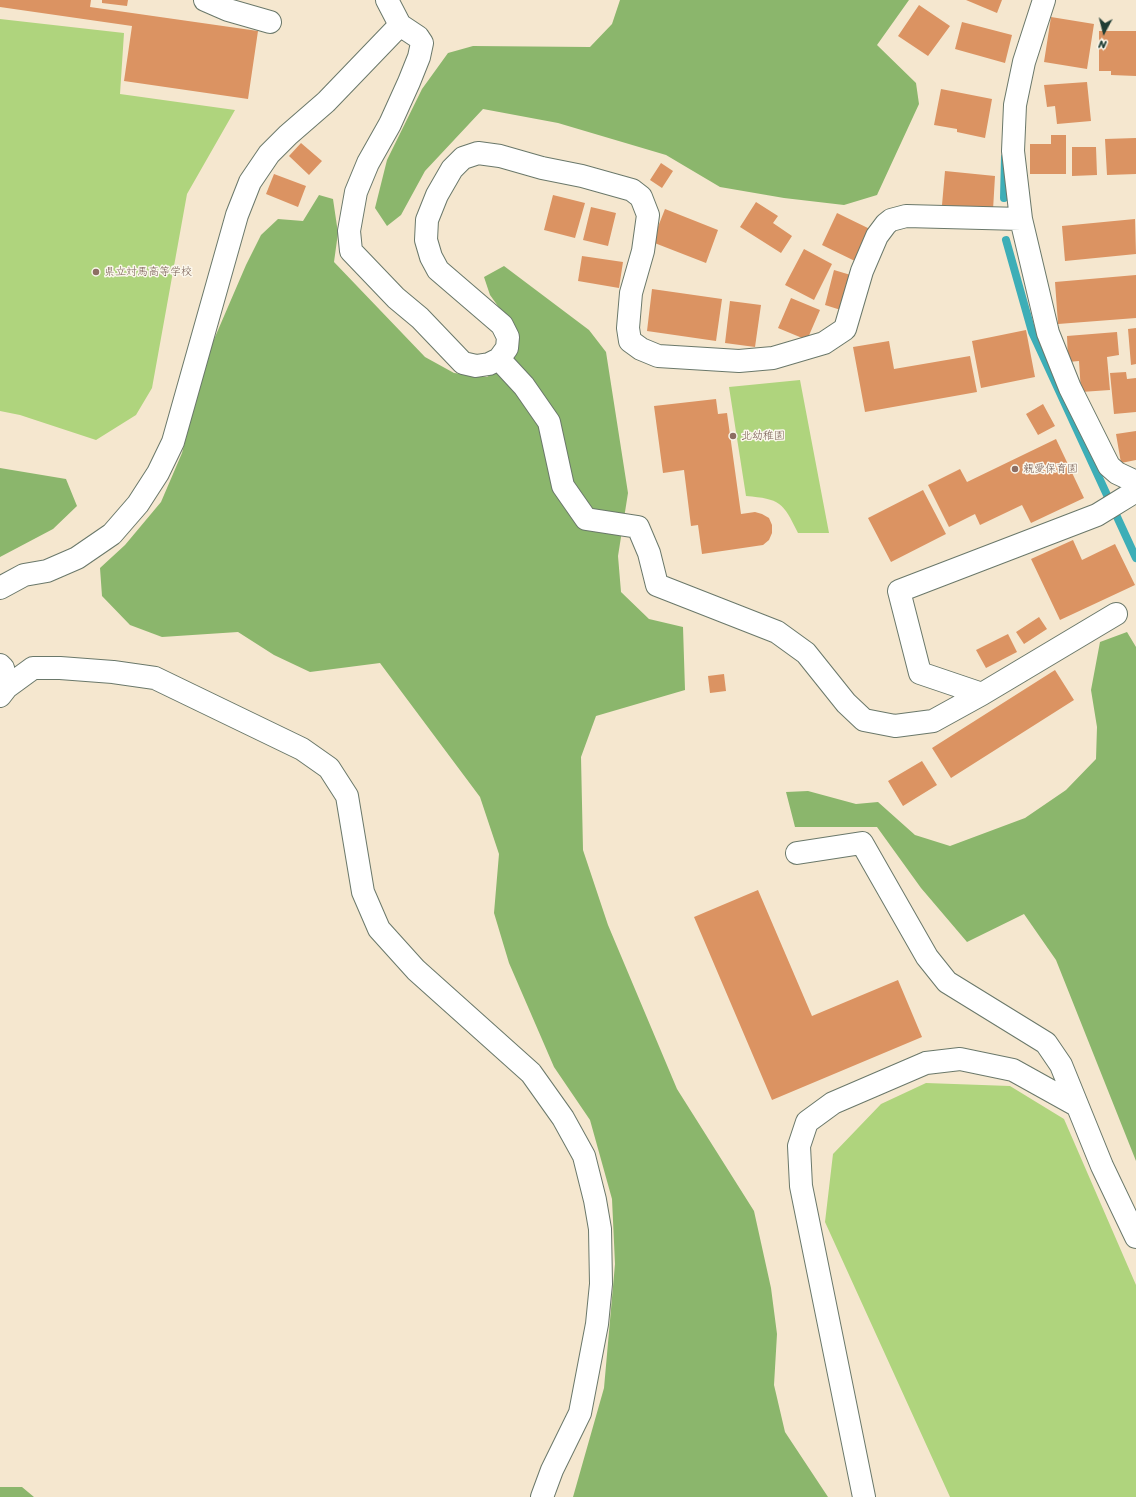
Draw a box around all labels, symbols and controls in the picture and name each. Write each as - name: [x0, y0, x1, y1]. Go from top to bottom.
- north arrow: [1084, 12, 1124, 52]
- text: N: [1098, 35, 1107, 54]
- place label: 県立対馬高等学校: [104, 265, 192, 279]
- marker: 県立対馬高等学校: [91, 267, 101, 277]
- place label: 北幼稚園: [741, 429, 785, 443]
- marker: 北幼稚園: [728, 431, 738, 441]
- place label: 親愛保育園: [1023, 462, 1078, 476]
- marker: 親愛保育園: [1010, 464, 1020, 474]

